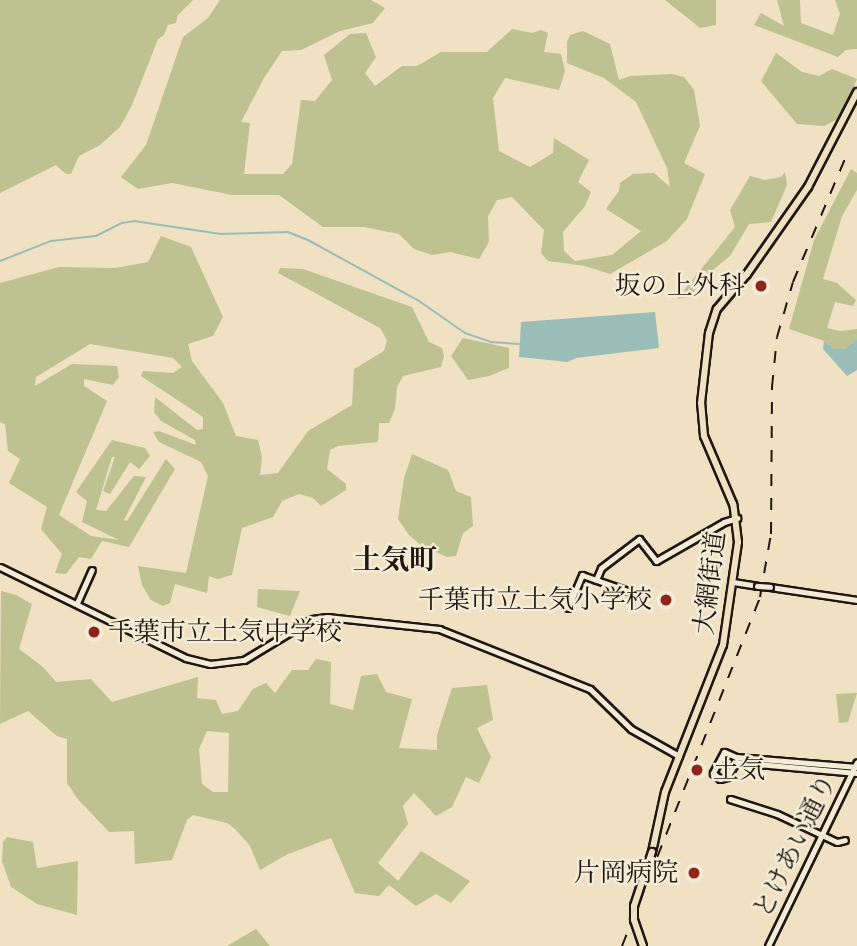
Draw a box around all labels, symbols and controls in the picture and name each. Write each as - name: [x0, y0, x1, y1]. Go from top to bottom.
- place label: 坂の上外科: [615, 270, 745, 302]
- marker: 坂の上外科: [751, 276, 771, 296]
- street label: 大網街道: [688, 529, 732, 637]
- district label: 土気町: [353, 543, 437, 577]
- place label: 千葉市立土気小学校: [418, 584, 652, 616]
- marker: 千葉市立土気小学校: [658, 592, 674, 608]
- place label: 千葉市立土気中学校: [108, 616, 342, 648]
- marker: 千葉市立土気中学校: [86, 624, 102, 640]
- place label: 土気: [713, 754, 765, 786]
- marker: 土気: [687, 760, 707, 780]
- street label: とけあい通り: [747, 769, 843, 923]
- place label: 片岡病院: [574, 857, 678, 889]
- marker: 片岡病院: [684, 863, 704, 883]

